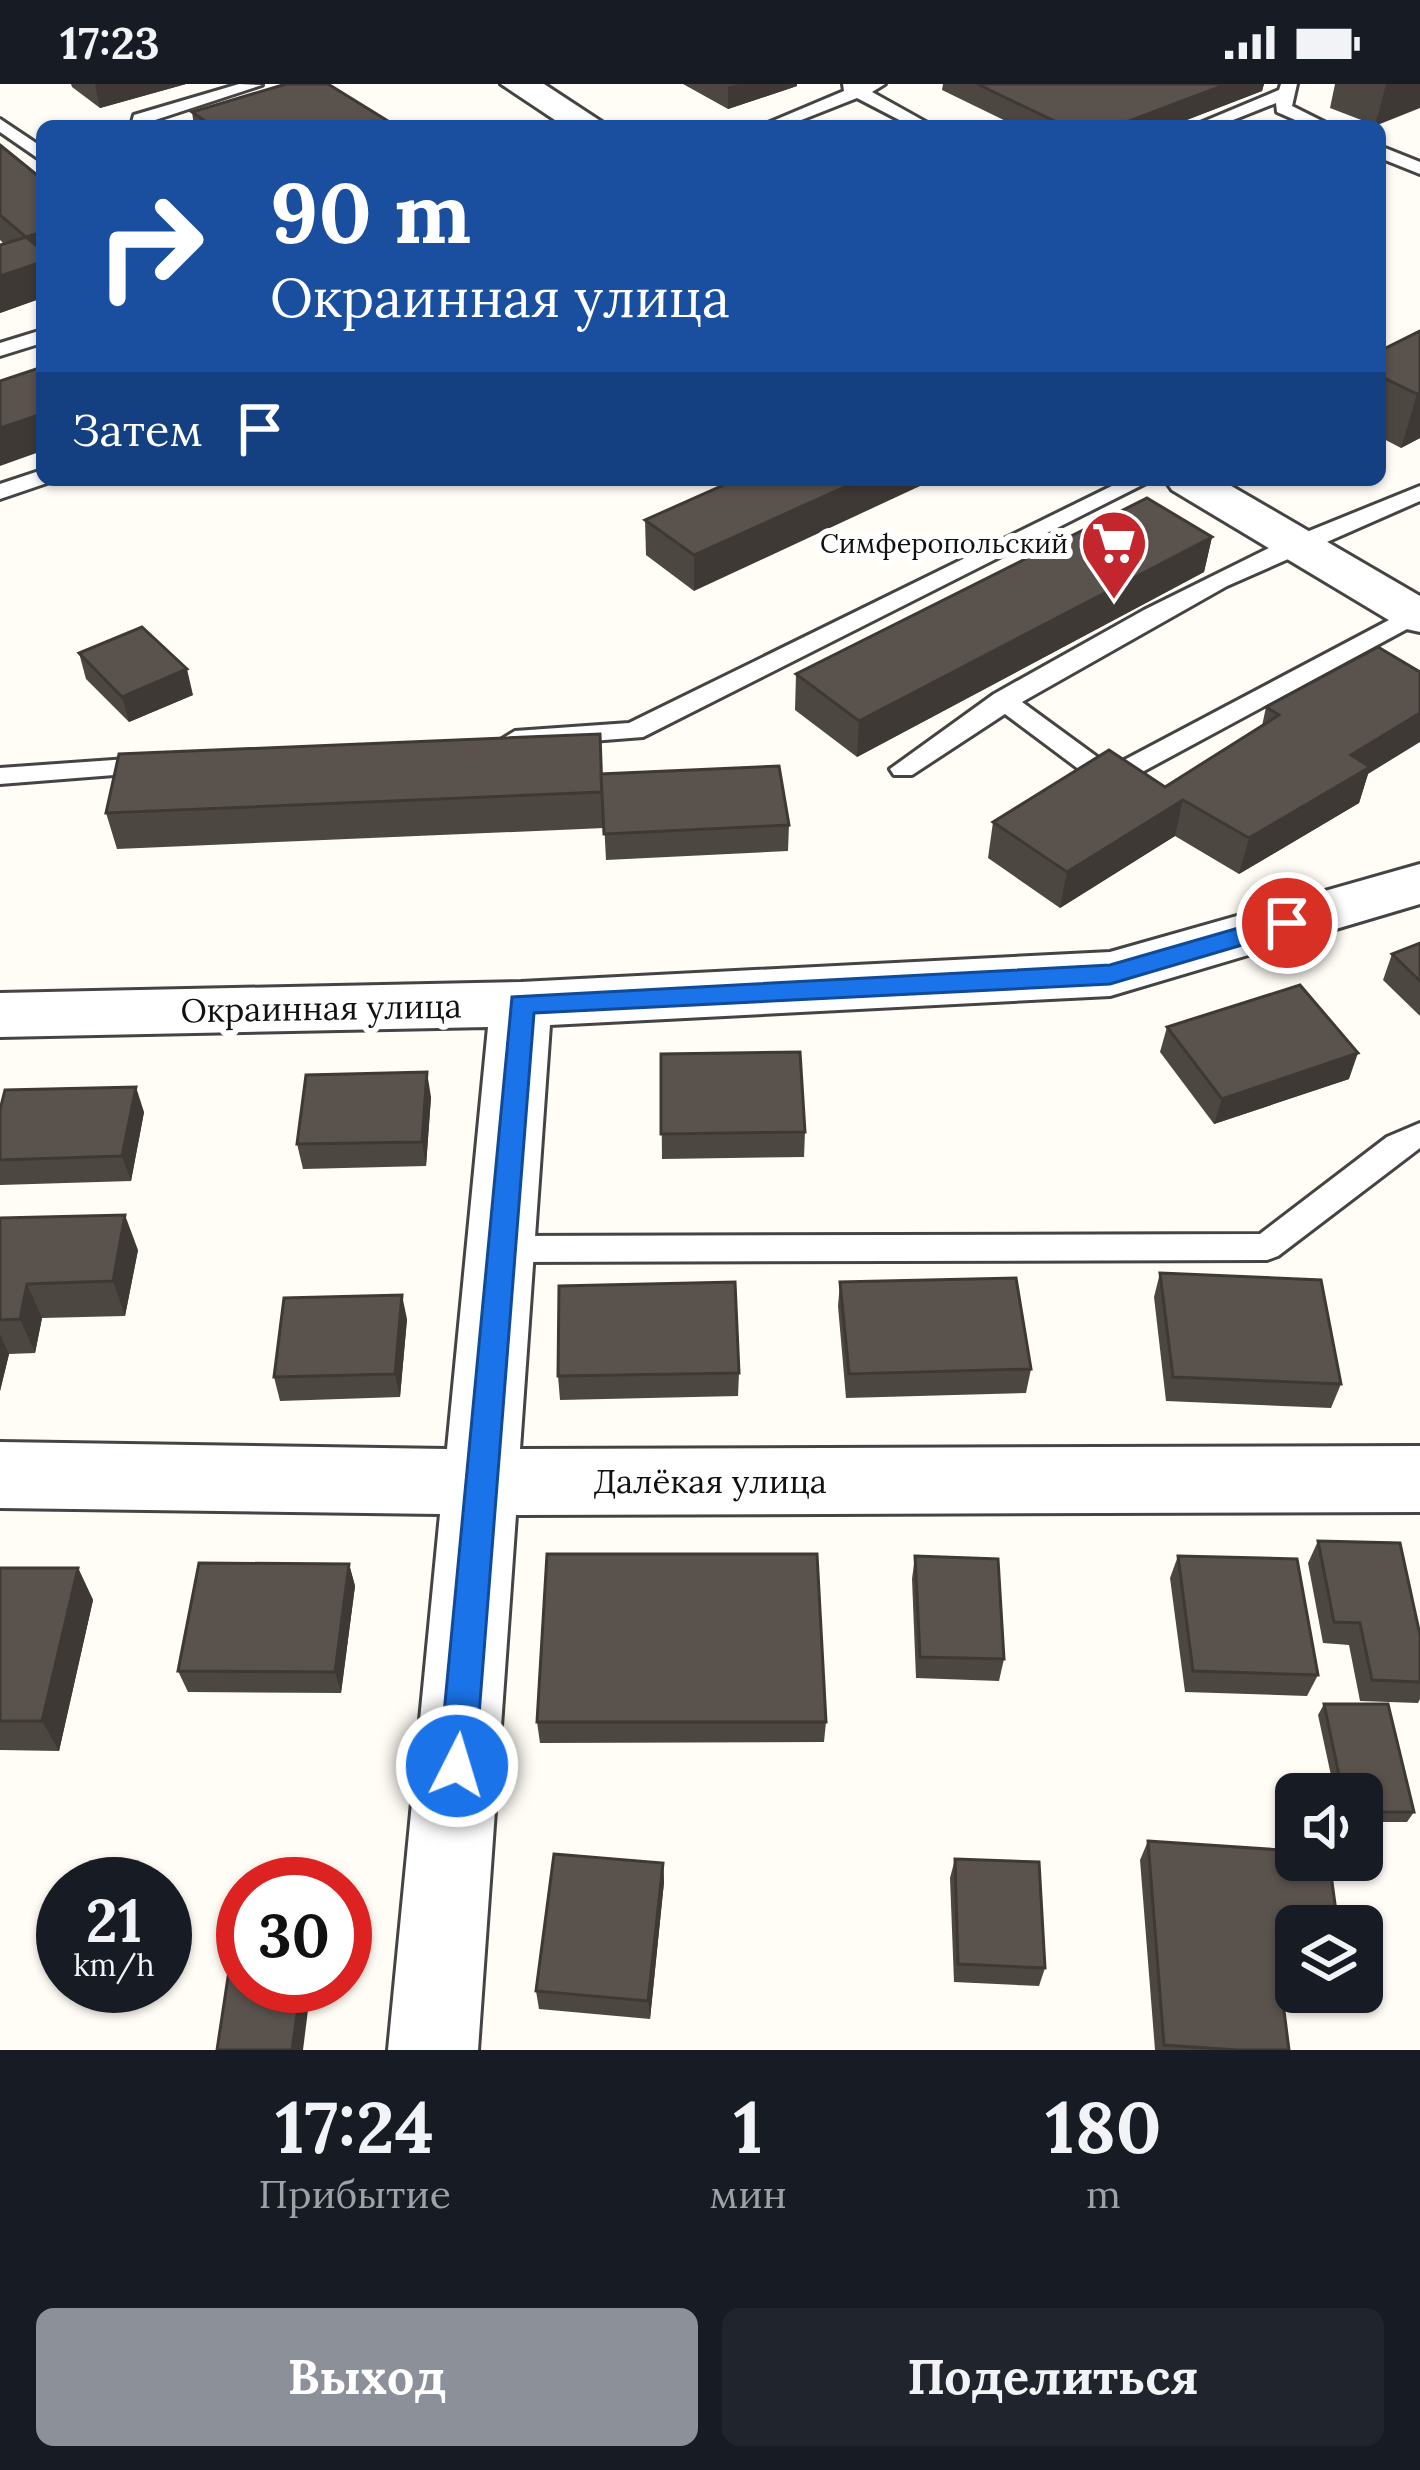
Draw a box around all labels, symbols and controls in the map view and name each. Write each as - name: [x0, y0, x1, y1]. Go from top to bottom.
- text: 17:23: [60, 14, 160, 71]
- text: 90 m: [270, 158, 471, 266]
- icon: right: [72, 168, 228, 324]
- text: Окраинная улица: [270, 263, 730, 332]
- icon: arrive: [227, 396, 293, 462]
- text: Затем: [72, 401, 203, 458]
- supermarket icon: Симферопольский: [1079, 508, 1149, 602]
- place label: Симферопольский: [820, 526, 1068, 560]
- pin: [1236, 872, 1338, 974]
- icon: arrive: [1254, 890, 1320, 956]
- street label: Окраинная улица: [180, 985, 462, 1031]
- street label: Далёкая улица: [593, 1460, 827, 1502]
- position arrow: [394, 1703, 520, 1829]
- map controls: [1275, 1773, 1383, 2013]
- button: sound: [1275, 1773, 1383, 1881]
- speed limit sign: 30: [216, 1857, 372, 2013]
- text: 21: [86, 1882, 142, 1958]
- button: layers: [1275, 1905, 1383, 2013]
- text: km/h: [73, 1946, 155, 1984]
- text: 17:24: [275, 2081, 434, 2173]
- text: 1: [734, 2081, 763, 2173]
- text: 180: [1045, 2081, 1162, 2173]
- text: Прибытие: [258, 2169, 451, 2219]
- text: мин: [709, 2169, 787, 2219]
- text: m: [1086, 2169, 1121, 2219]
- button: Выход: [36, 2308, 698, 2446]
- button: Поделиться: [722, 2308, 1384, 2446]

